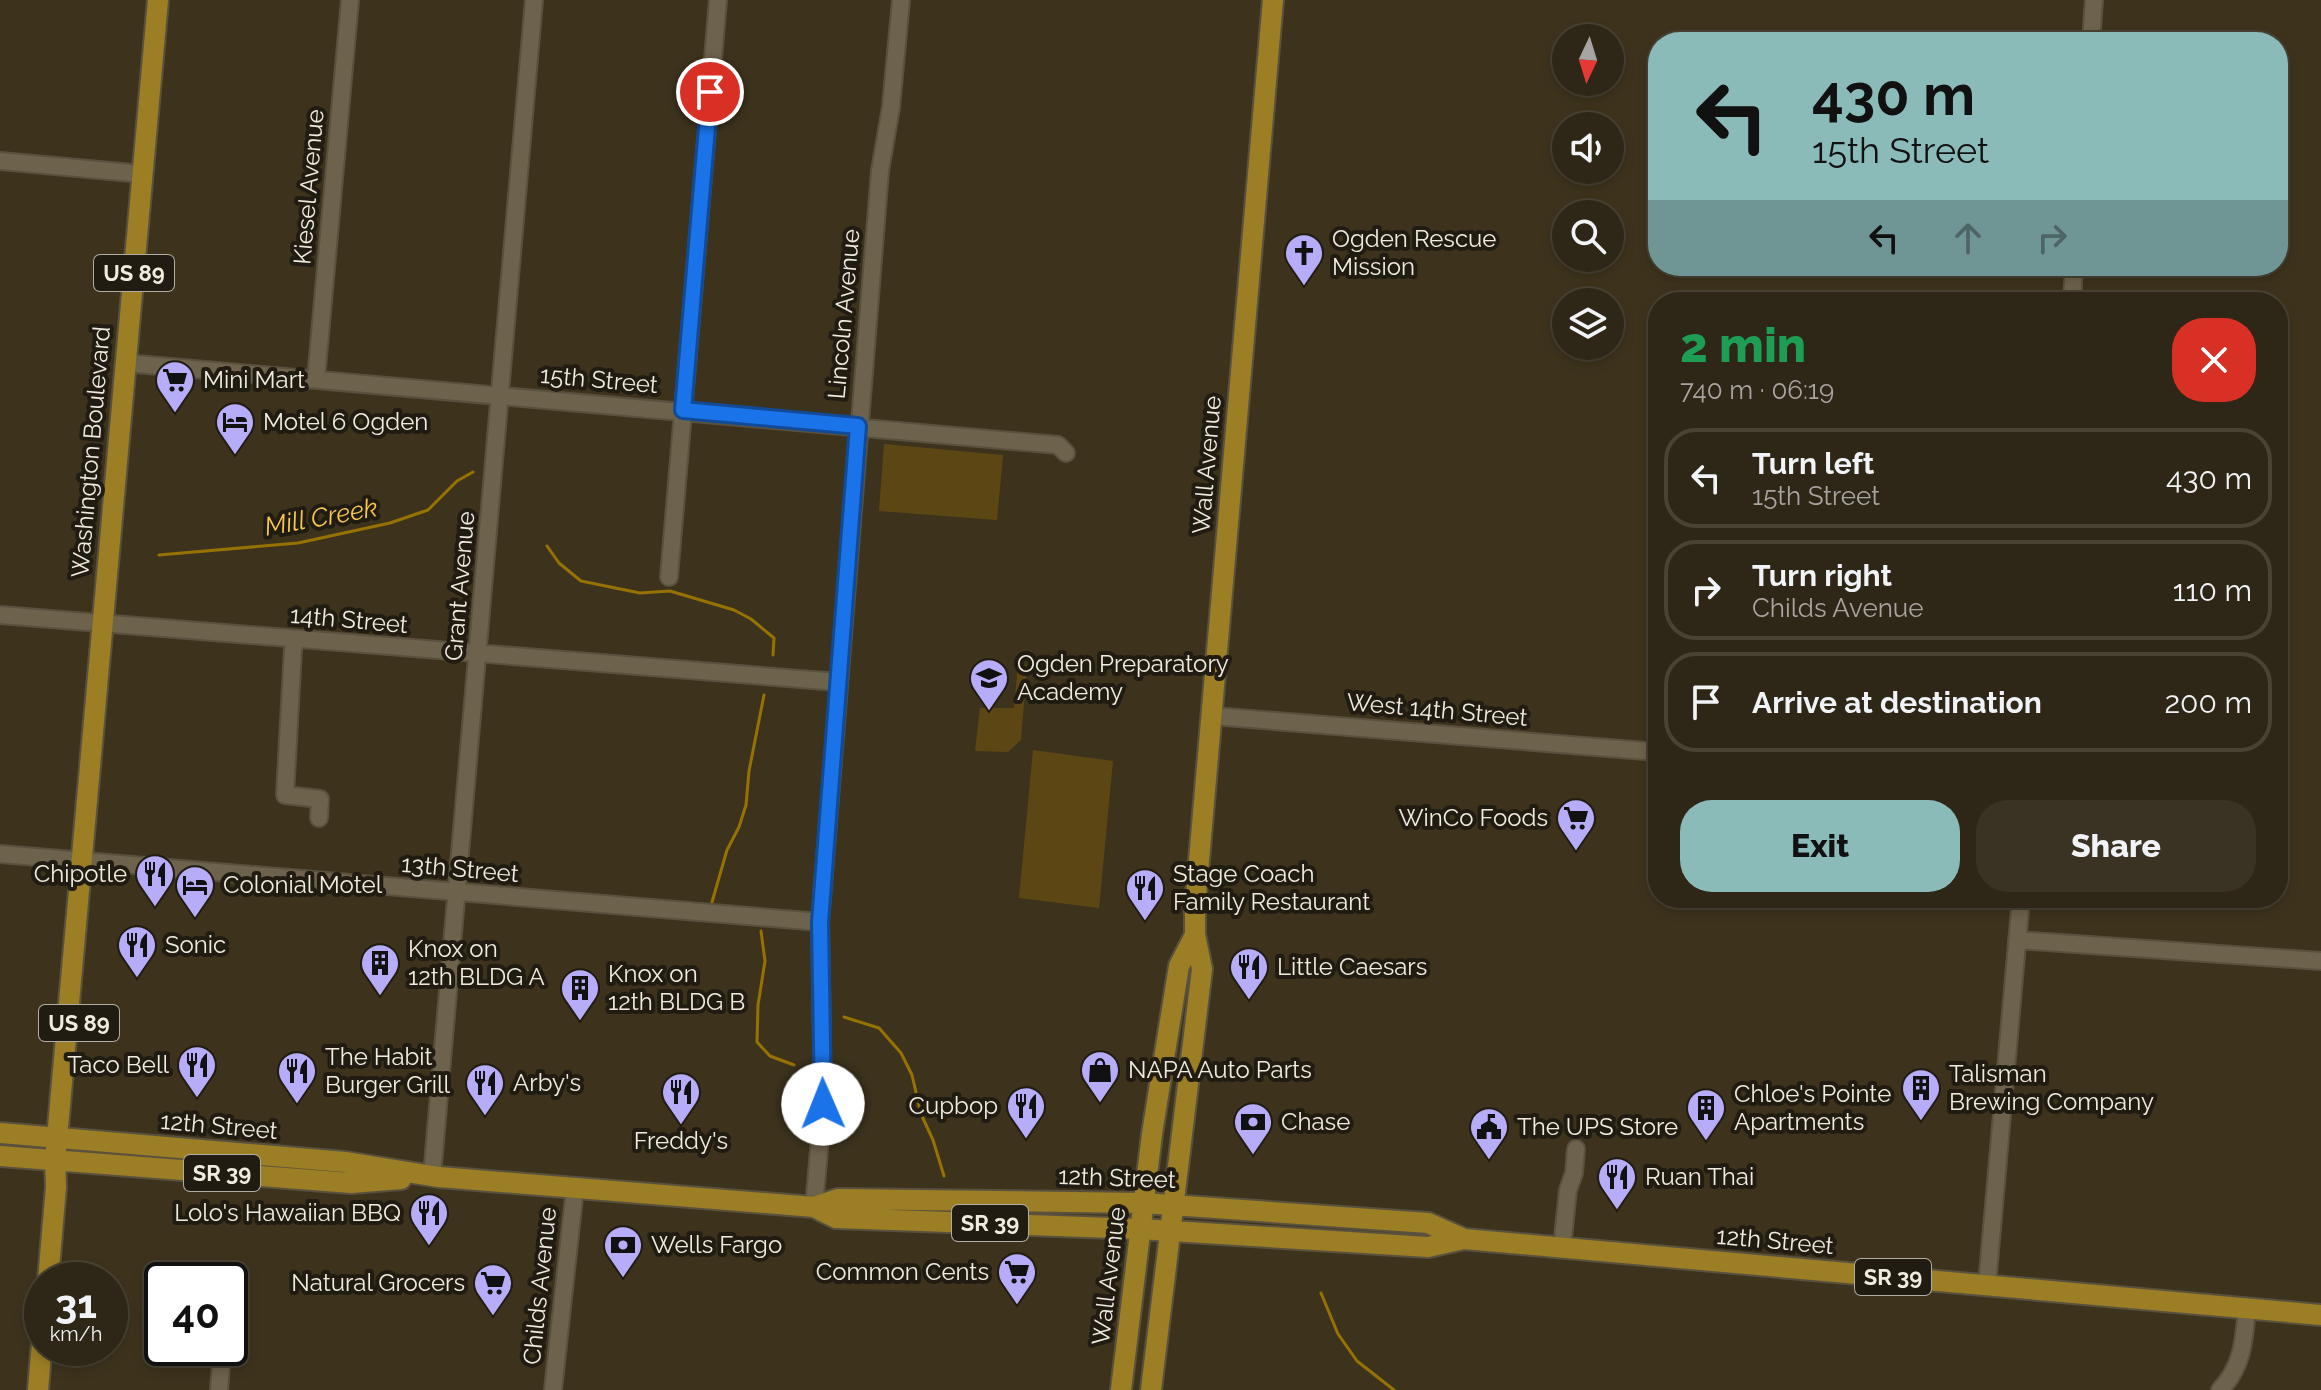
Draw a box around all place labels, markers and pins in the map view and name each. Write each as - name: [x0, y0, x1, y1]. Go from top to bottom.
- pin: [676, 58, 744, 126]
- place label: Ogden Rescue Mission: [1332, 224, 1496, 281]
- church icon: Ogden Rescue Mission: [1283, 232, 1325, 287]
- supermarket icon: Mini Mart: [154, 359, 196, 414]
- place label: Mini Mart: [203, 365, 305, 394]
- hotel icon: Motel 6 Ogden: [214, 401, 256, 456]
- place label: Motel 6 Ogden: [263, 407, 428, 436]
- place label: Ogden Preparatory Academy: [1017, 649, 1229, 706]
- school or university icon: Ogden Preparatory Academy: [968, 657, 1010, 712]
- supermarket icon: WinCo Foods: [1555, 797, 1597, 852]
- place label: WinCo Foods: [1398, 803, 1548, 832]
- restaurant icon: Chipotle: [134, 853, 176, 908]
- place label: Chipotle: [34, 859, 127, 888]
- place label: Stage Coach Family Restaurant: [1173, 859, 1370, 916]
- hotel icon: Colonial Motel: [174, 864, 216, 919]
- restaurant icon: Stage Coach Family Restaurant: [1124, 867, 1166, 922]
- place label: Colonial Motel: [223, 870, 383, 899]
- restaurant icon: Sonic: [116, 924, 158, 979]
- place label: Sonic: [165, 930, 226, 959]
- place label: Knox on 12th BLDG A: [408, 934, 545, 991]
- building icon: Knox on 12th BLDG A: [359, 942, 401, 997]
- restaurant icon: Little Caesars: [1228, 946, 1270, 1001]
- place label: Little Caesars: [1277, 952, 1427, 981]
- place label: Knox on 12th BLDG B: [608, 959, 745, 1016]
- building icon: Knox on 12th BLDG B: [559, 967, 601, 1022]
- place label: The Habit Burger Grill: [325, 1042, 451, 1099]
- restaurant icon: Taco Bell: [176, 1044, 218, 1099]
- shop icon: NAPA Auto Parts: [1079, 1049, 1121, 1104]
- place label: Taco Bell: [67, 1050, 169, 1079]
- restaurant icon: The Habit Burger Grill: [276, 1050, 318, 1105]
- place label: NAPA Auto Parts: [1128, 1055, 1312, 1084]
- place label: Talisman Brewing Company: [1949, 1059, 2154, 1116]
- restaurant icon: Arby's: [464, 1062, 506, 1117]
- building icon: Talisman Brewing Company: [1900, 1067, 1942, 1122]
- place label: Arby's: [513, 1068, 581, 1097]
- restaurant icon: Freddy's: [660, 1071, 702, 1126]
- place label: Chloe's Pointe Apartments: [1734, 1079, 1891, 1136]
- restaurant icon: Cupbop: [1005, 1085, 1047, 1140]
- building icon: Chloe's Pointe Apartments: [1685, 1087, 1727, 1142]
- place label: Cupbop: [909, 1091, 998, 1120]
- bank icon: Chase: [1232, 1101, 1274, 1156]
- public building icon: The UPS Store: [1468, 1106, 1510, 1161]
- place label: Chase: [1281, 1107, 1350, 1136]
- place label: The UPS Store: [1517, 1112, 1678, 1141]
- place label: Freddy's: [634, 1126, 728, 1155]
- restaurant icon: Ruan Thai: [1596, 1156, 1638, 1211]
- place label: Ruan Thai: [1645, 1162, 1754, 1191]
- restaurant icon: Lolo's Hawaiian BBQ: [408, 1192, 450, 1247]
- place label: Lolo's Hawaiian BBQ: [174, 1198, 401, 1227]
- bank icon: Wells Fargo: [602, 1224, 644, 1279]
- place label: Wells Fargo: [651, 1230, 782, 1259]
- supermarket icon: Common Cents: [996, 1251, 1038, 1306]
- place label: Common Cents: [816, 1257, 989, 1286]
- supermarket icon: Natural Grocers: [472, 1262, 514, 1317]
- place label: Natural Grocers: [291, 1268, 465, 1297]

